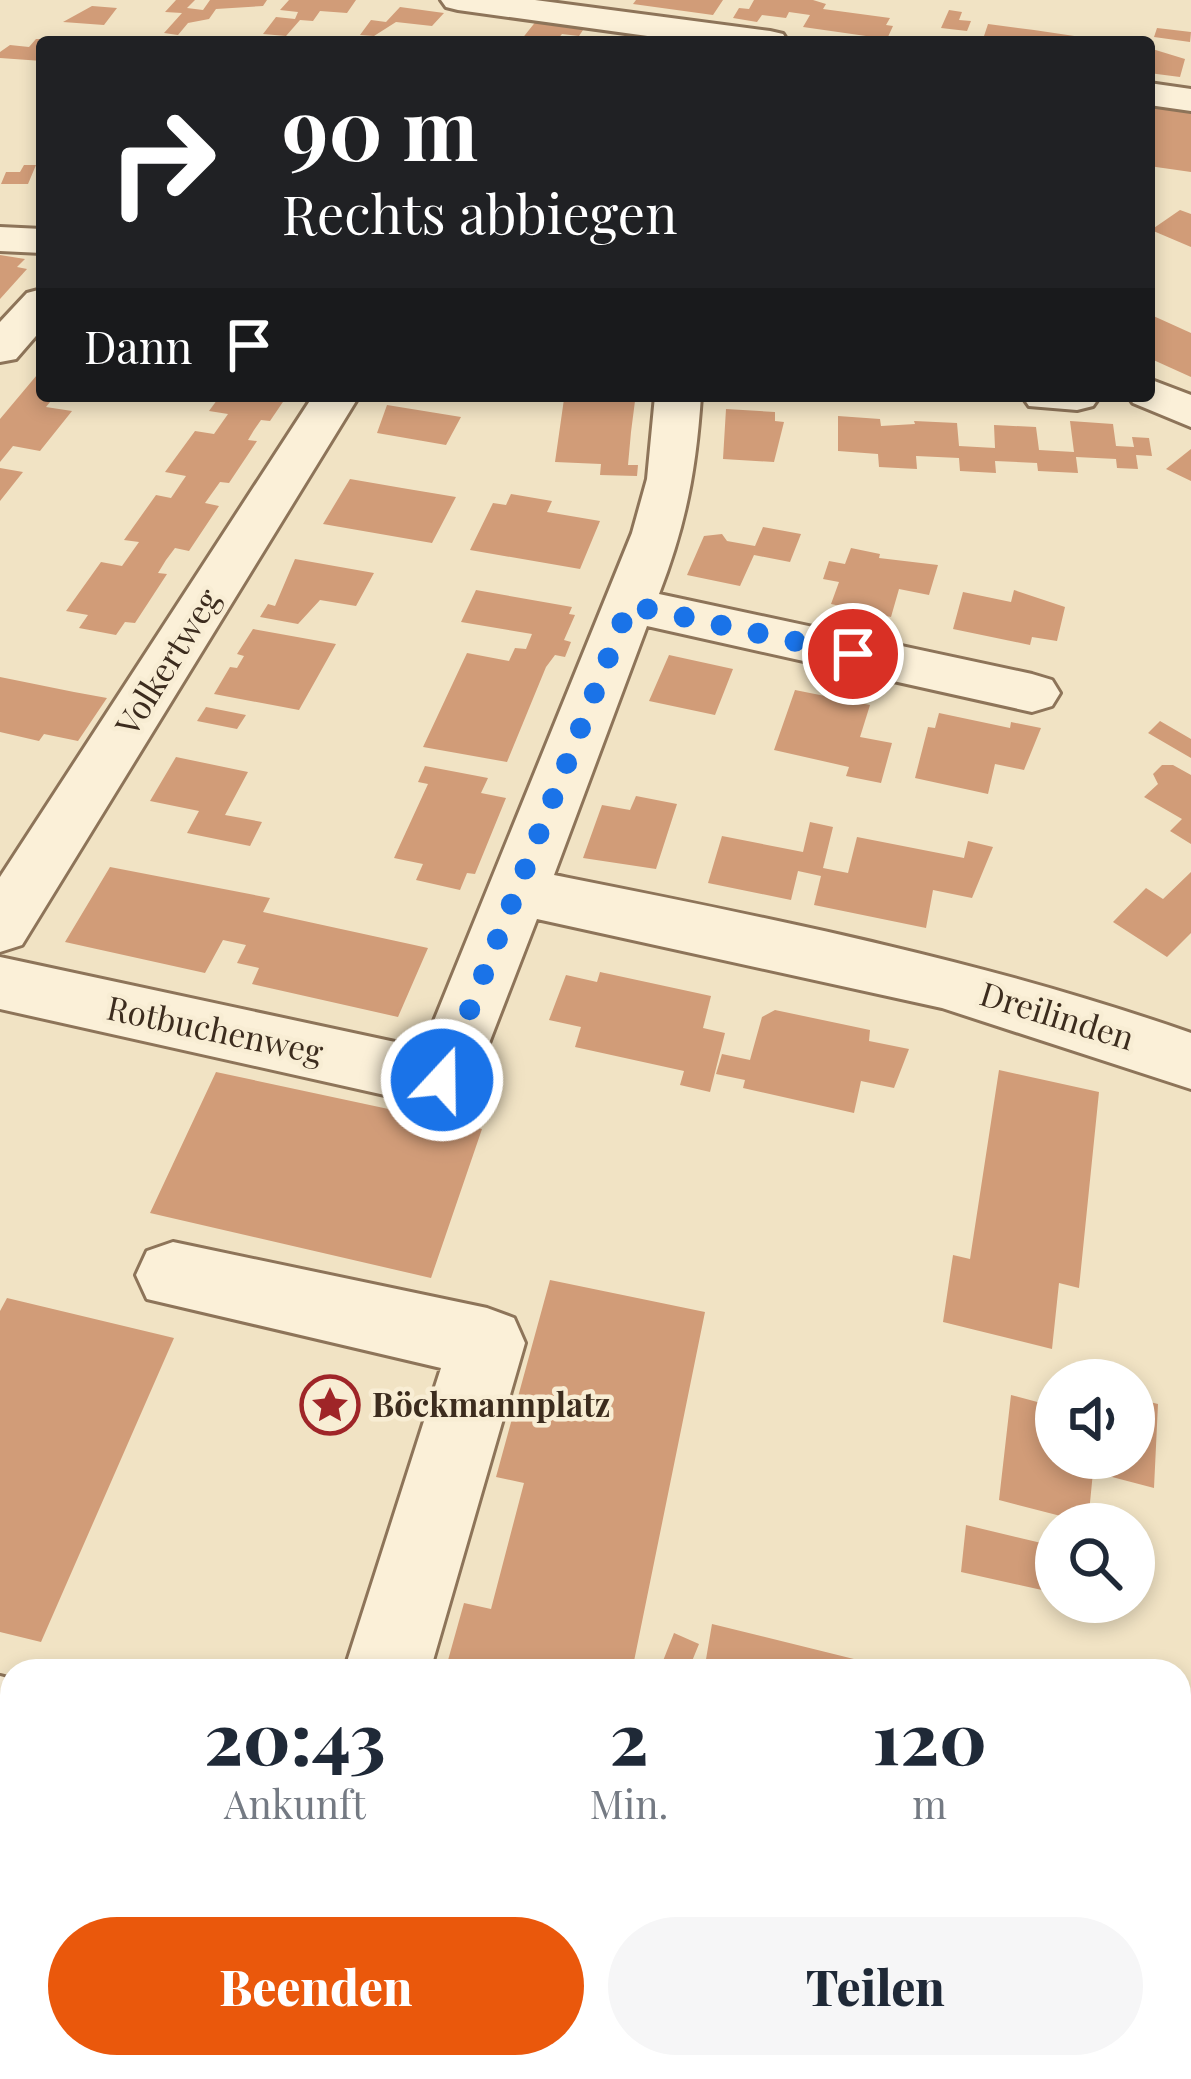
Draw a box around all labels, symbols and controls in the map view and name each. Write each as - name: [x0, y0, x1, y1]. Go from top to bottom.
- text: 90 m: [282, 70, 478, 182]
- icon: right: [84, 84, 240, 240]
- text: Rechts abbiegen: [282, 177, 677, 249]
- icon: arrive: [216, 312, 282, 378]
- text: Dann: [84, 315, 192, 375]
- street label: Volkertweg: [103, 579, 229, 744]
- pin: [802, 603, 904, 705]
- icon: arrive: [820, 621, 886, 687]
- street label: Dreilinden: [975, 970, 1140, 1058]
- street label: Rotbuchenweg: [103, 984, 328, 1073]
- position arrow: [379, 1017, 505, 1143]
- map controls: [1035, 1359, 1155, 1623]
- button: sound: [1035, 1359, 1155, 1479]
- place icon: Böckmannplatz: [299, 1374, 361, 1436]
- place label: Böckmannplatz: [372, 1381, 610, 1425]
- button: search: [1035, 1503, 1155, 1623]
- text: 20:43: [204, 1687, 386, 1783]
- text: 2: [610, 1687, 648, 1783]
- text: 120: [873, 1687, 987, 1783]
- text: Ankunft: [224, 1777, 366, 1829]
- text: Min.: [590, 1777, 668, 1829]
- text: m: [912, 1777, 947, 1829]
- button: Beenden: [48, 1917, 584, 2055]
- button: Teilen: [608, 1917, 1143, 2055]

